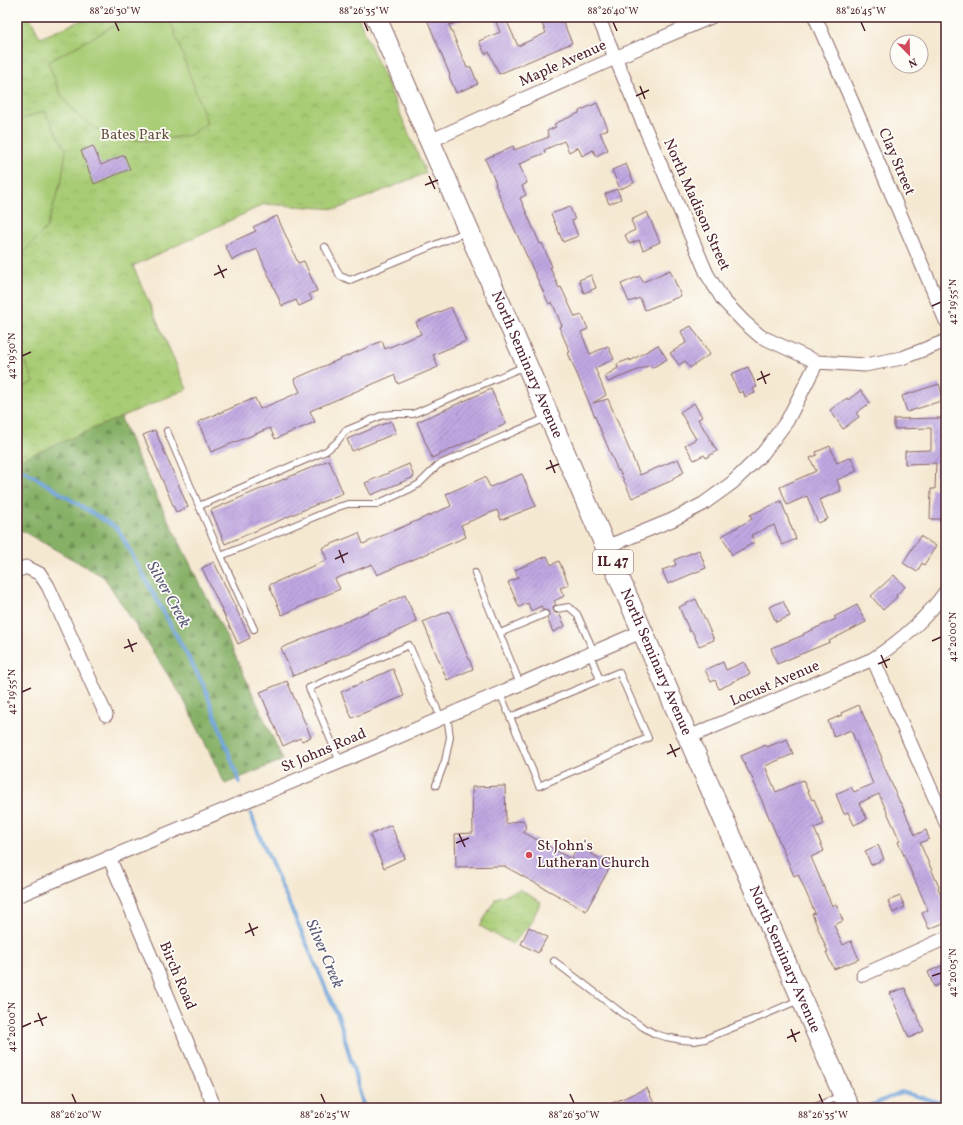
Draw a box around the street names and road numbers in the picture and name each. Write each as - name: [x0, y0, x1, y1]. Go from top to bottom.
- street label: Maple Avenue: [516, 35, 610, 93]
- street label: Clay Street: [872, 125, 920, 199]
- street label: North Madison Street: [657, 136, 735, 274]
- street label: North Seminary Avenue: [486, 288, 568, 442]
- road number: IL 47: [593, 550, 633, 574]
- street label: North Seminary Avenue: [614, 585, 697, 739]
- street label: Locust Avenue: [727, 656, 823, 712]
- street label: St Johns Road: [278, 724, 370, 778]
- street label: North Seminary Avenue: [743, 882, 826, 1036]
- street label: Birch Road: [153, 939, 201, 1013]

